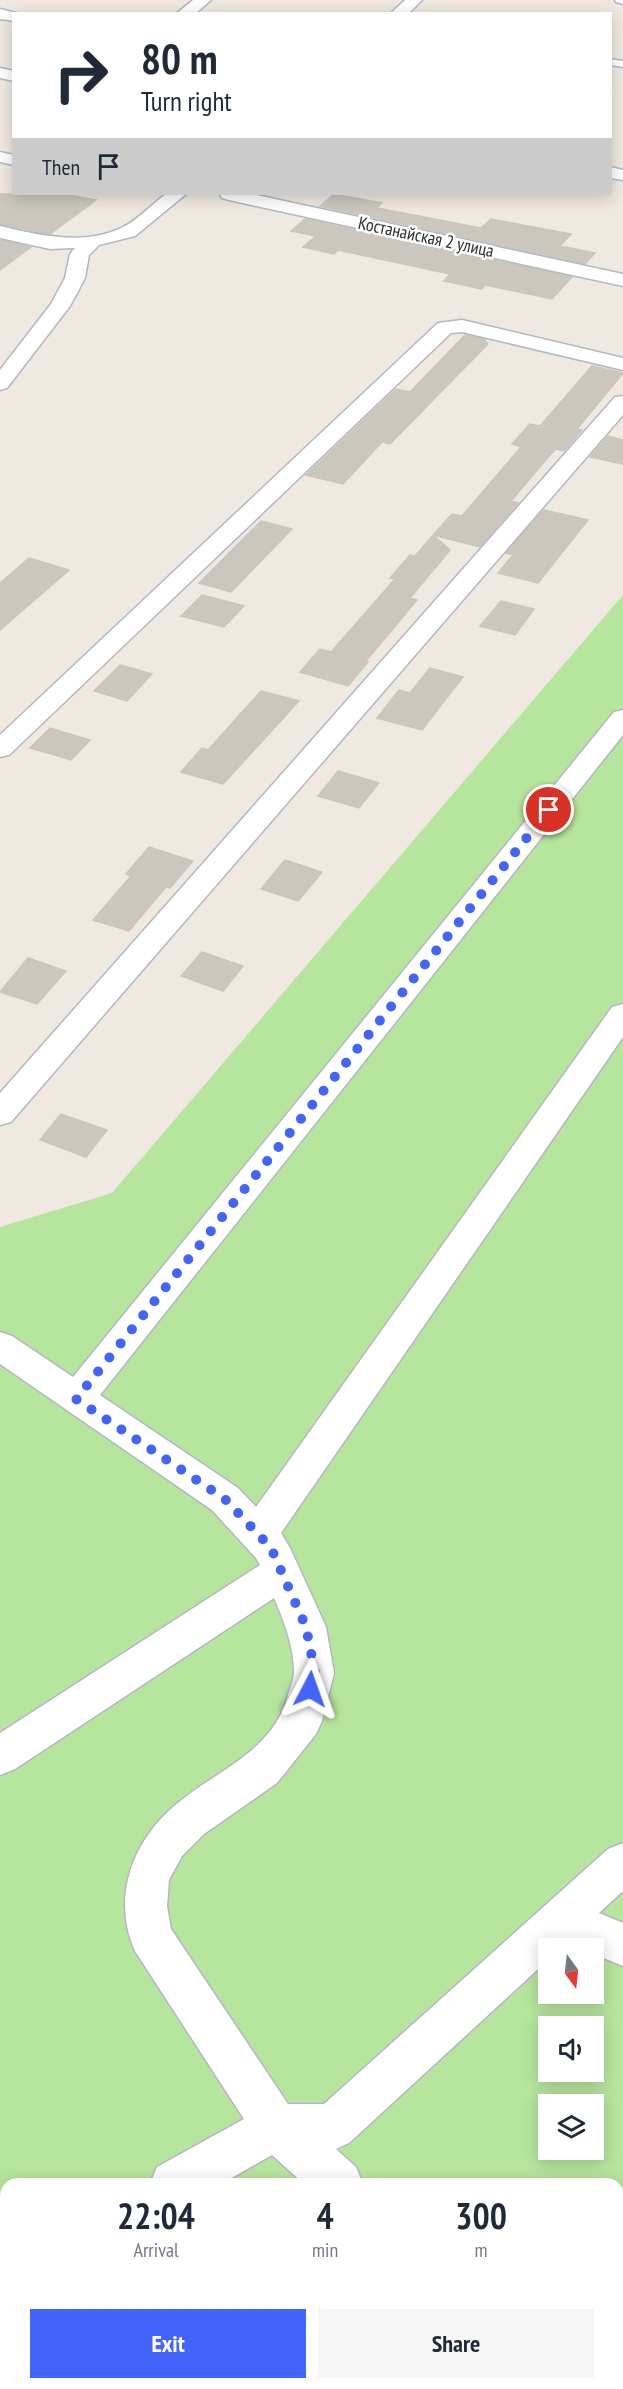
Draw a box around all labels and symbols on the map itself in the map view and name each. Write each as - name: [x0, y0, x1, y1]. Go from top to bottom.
- street label: Костанайская 2 улица: [356, 211, 496, 262]
- pin: [523, 784, 574, 835]
- position arrow: [278, 1657, 342, 1721]
- north arrow: [538, 1938, 604, 2004]

